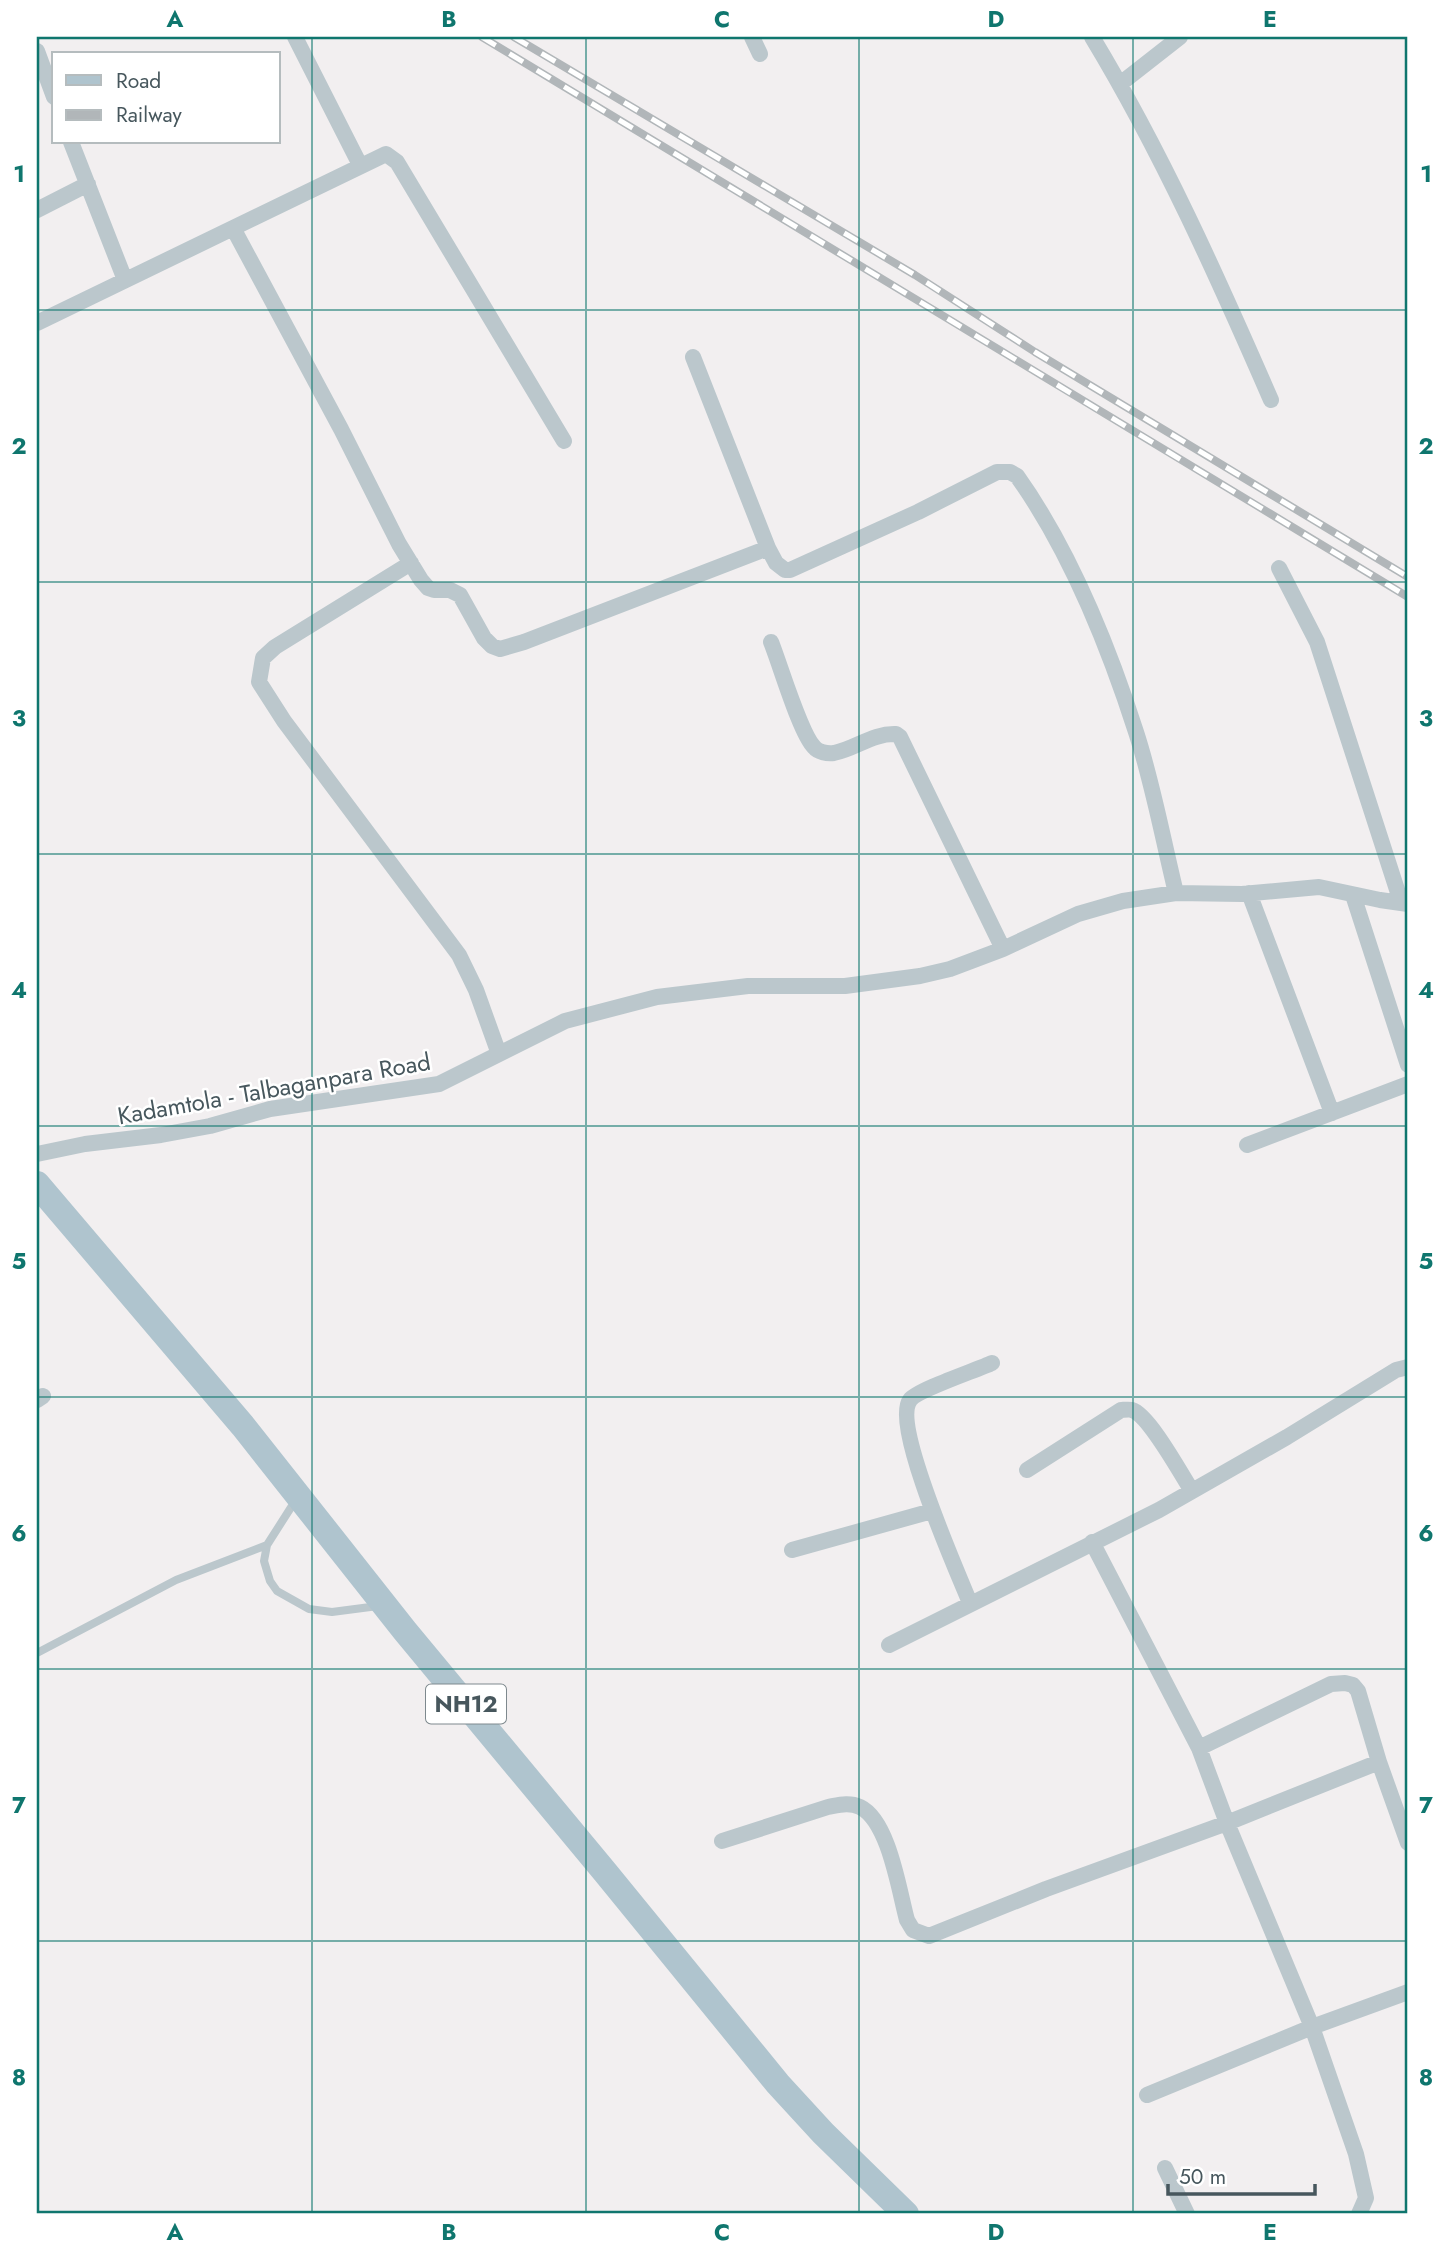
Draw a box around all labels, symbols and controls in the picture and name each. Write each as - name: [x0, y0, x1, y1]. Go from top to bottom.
- text: A: [166, 2, 184, 36]
- text: B: [441, 2, 457, 36]
- text: C: [714, 2, 730, 36]
- text: D: [988, 2, 1005, 36]
- text: E: [1263, 2, 1277, 36]
- legend: [52, 52, 280, 144]
- text: Road: [116, 66, 161, 96]
- text: Railway: [116, 100, 182, 130]
- text: 1: [13, 157, 25, 191]
- text: 1: [1420, 157, 1432, 191]
- text: 2: [11, 429, 27, 463]
- text: 2: [1418, 429, 1434, 463]
- text: 3: [12, 701, 26, 735]
- text: 3: [1419, 701, 1433, 735]
- text: 4: [11, 973, 27, 1007]
- text: 4: [1418, 973, 1434, 1007]
- street label: Kadamtola - Talbaganpara Road: [115, 1044, 433, 1133]
- text: 5: [12, 1244, 26, 1278]
- text: 5: [1419, 1244, 1433, 1278]
- text: 6: [11, 1516, 27, 1550]
- text: 6: [1418, 1516, 1434, 1550]
- road number: NH12: [426, 1684, 506, 1723]
- text: 7: [12, 1788, 26, 1822]
- text: 7: [1419, 1788, 1433, 1822]
- text: 8: [12, 2060, 26, 2094]
- text: 8: [1419, 2060, 1433, 2094]
- scale bar: [1168, 2153, 1316, 2197]
- text: 50 m: [1179, 2162, 1226, 2192]
- text: A: [166, 2215, 184, 2249]
- text: B: [441, 2215, 457, 2249]
- text: C: [714, 2215, 730, 2249]
- text: D: [988, 2215, 1005, 2249]
- text: E: [1263, 2215, 1277, 2249]

